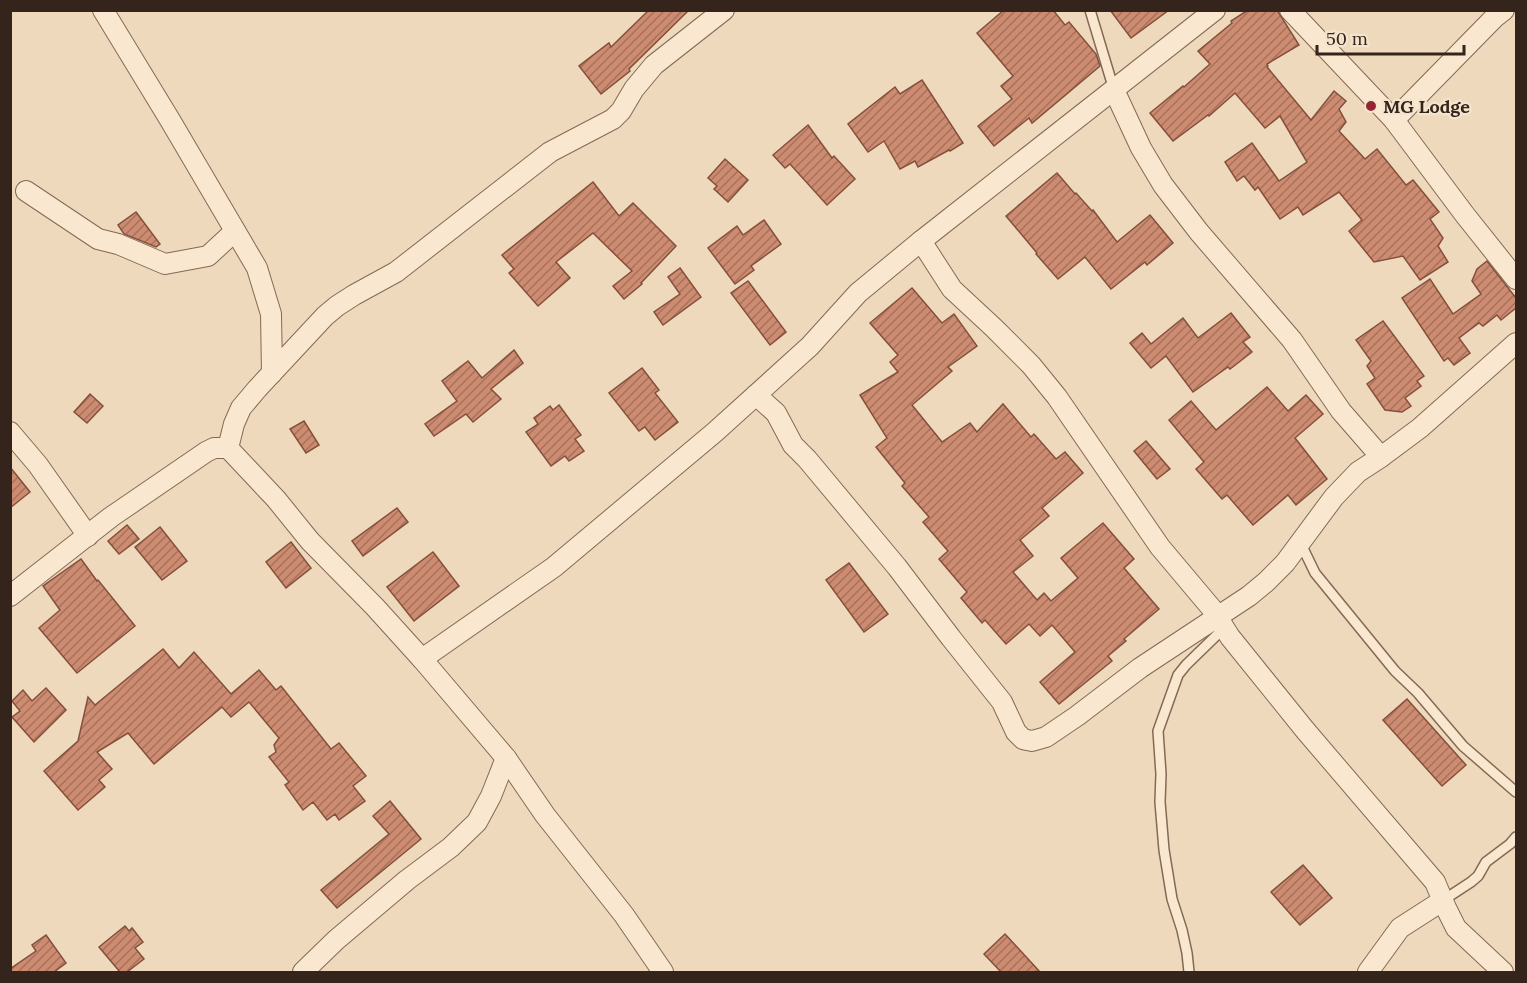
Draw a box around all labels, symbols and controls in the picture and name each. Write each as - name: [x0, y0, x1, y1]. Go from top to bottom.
- scale bar: [1317, 18, 1464, 56]
- text: 50 m: [1326, 27, 1368, 50]
- place label: MG Lodge: [1383, 95, 1470, 118]
- marker: MG Lodge: [1364, 99, 1378, 113]

